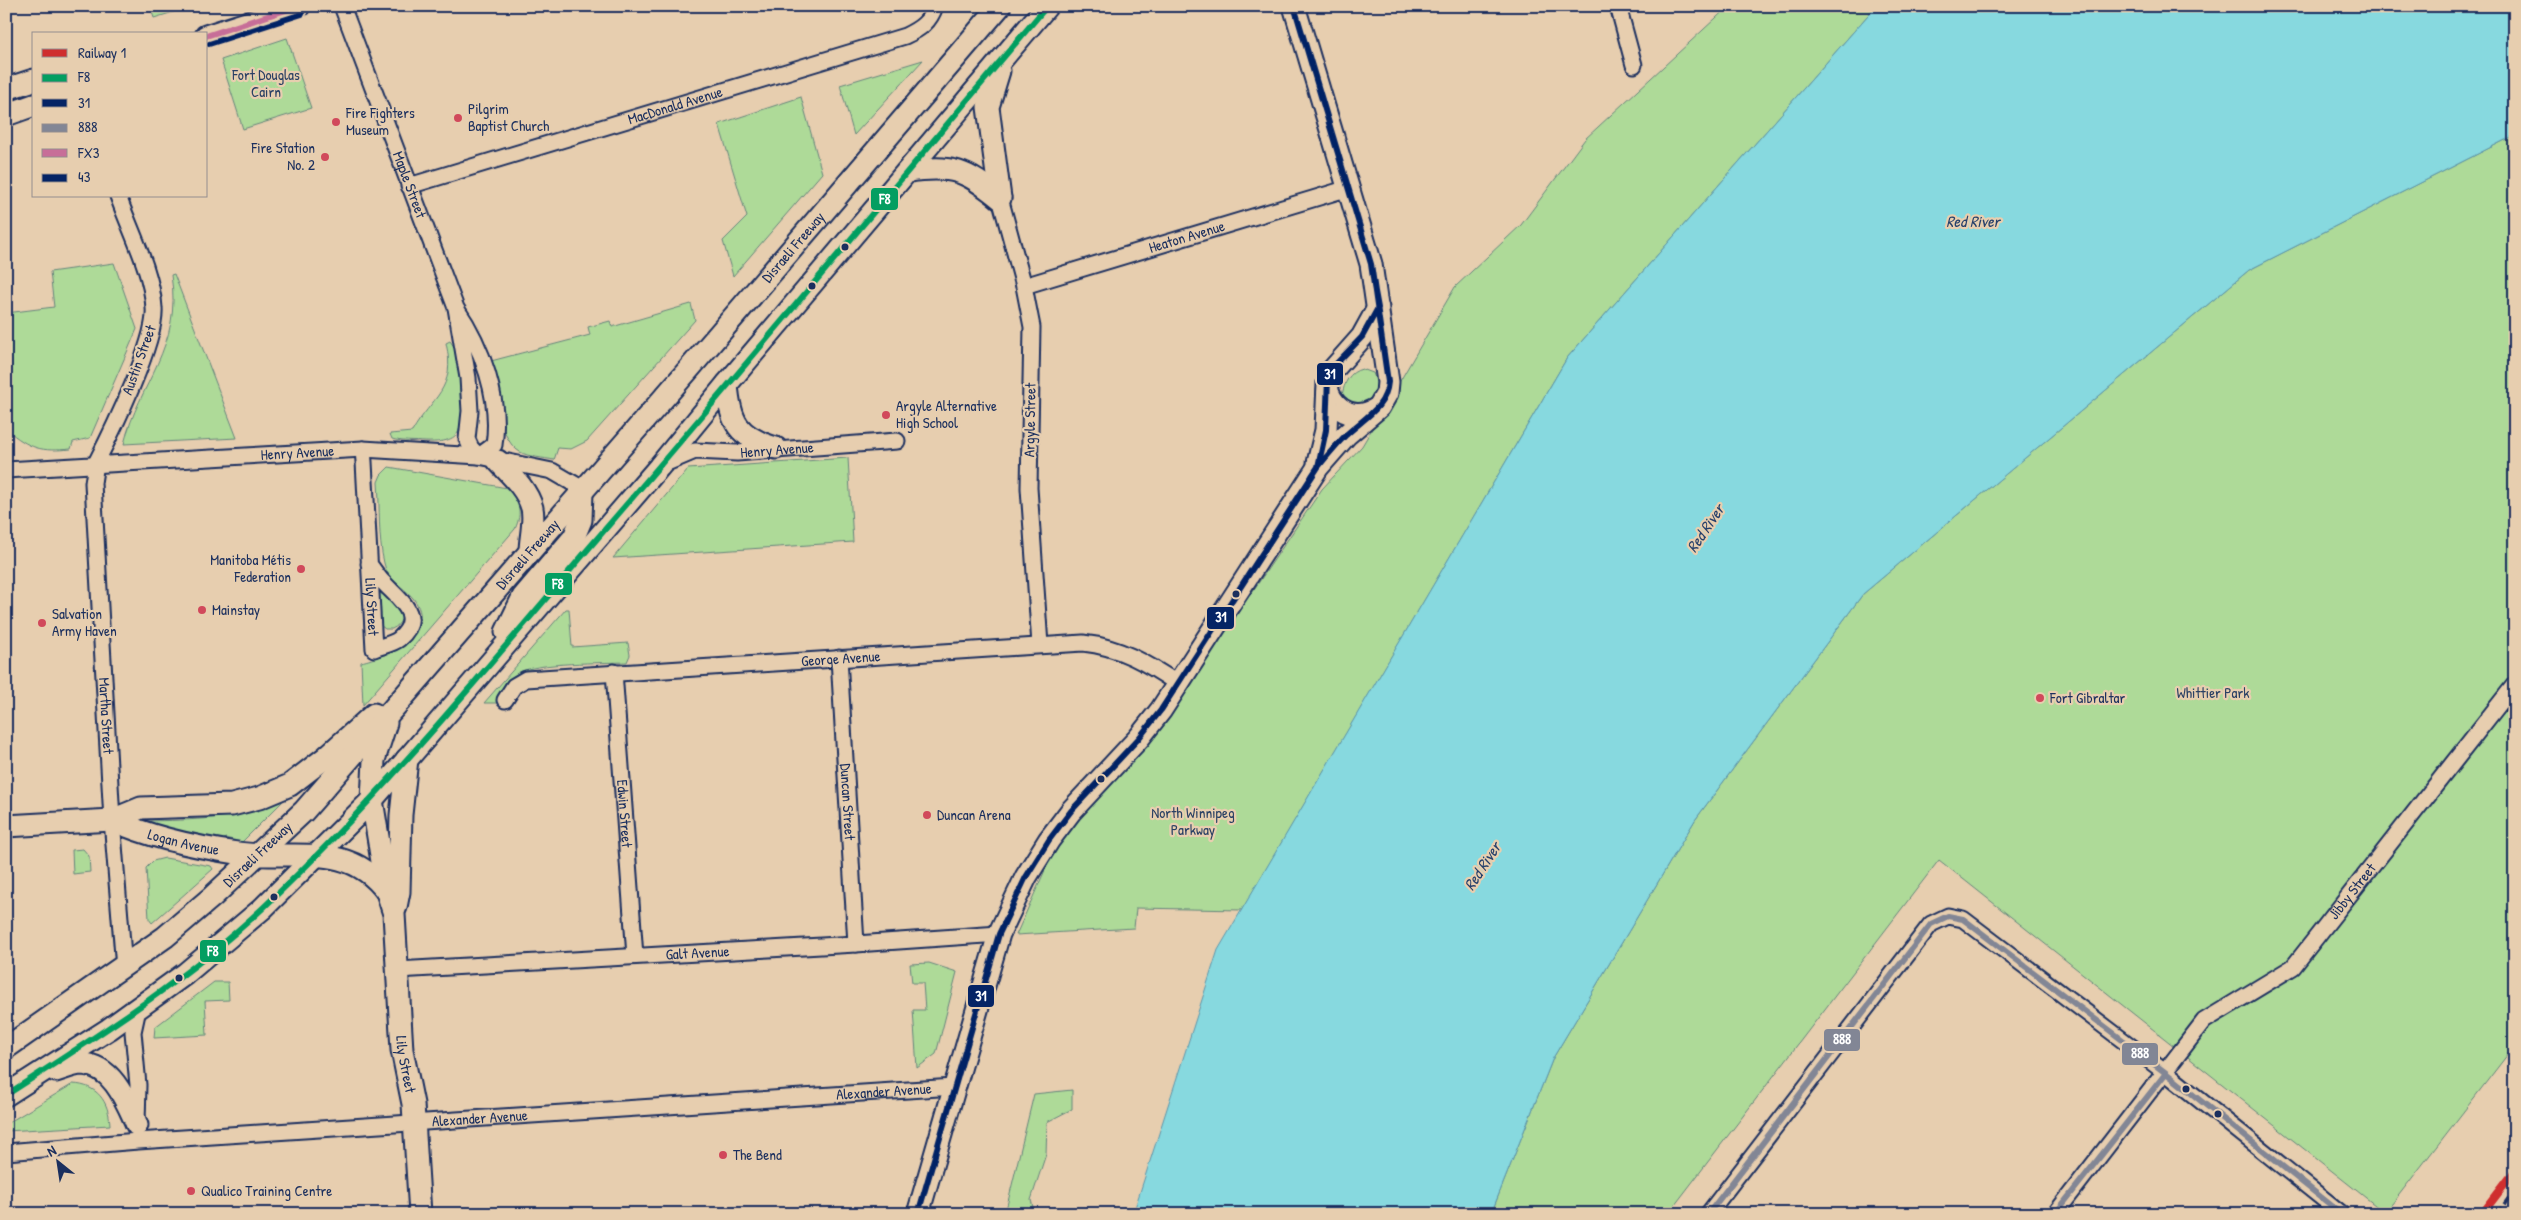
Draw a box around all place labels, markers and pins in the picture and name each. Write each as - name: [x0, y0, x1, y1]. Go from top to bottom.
- place label: Pilgrim Baptist Church: [468, 98, 549, 136]
- place label: Fire Fighters Museum: [345, 102, 415, 140]
- marker: Pilgrim Baptist Church: [452, 112, 464, 124]
- marker: Fire Fighters Museum: [330, 116, 342, 128]
- place label: Fire Station No. 2: [251, 137, 315, 175]
- marker: Fire Station No. 2: [319, 151, 331, 163]
- unlabelled marker: [840, 242, 850, 252]
- unlabelled marker: [807, 281, 817, 291]
- place label: Argyle Alternative High School: [896, 395, 997, 433]
- marker: Argyle Alternative High School: [880, 409, 892, 421]
- place label: Manitoba Métis Federation: [210, 549, 291, 587]
- marker: Manitoba Métis Federation: [295, 563, 307, 575]
- unlabelled marker: [1231, 589, 1241, 599]
- place label: Mainstay: [212, 599, 260, 620]
- place label: Salvation Army Haven: [52, 603, 117, 641]
- marker: Mainstay: [196, 604, 208, 616]
- marker: Salvation Army Haven: [36, 617, 48, 629]
- place label: Fort Gibraltar: [2049, 687, 2125, 708]
- marker: Fort Gibraltar: [2034, 692, 2046, 704]
- unlabelled marker: [1096, 774, 1106, 784]
- place label: Duncan Arena: [937, 804, 1011, 825]
- marker: Duncan Arena: [921, 809, 933, 821]
- unlabelled marker: [269, 892, 279, 902]
- unlabelled marker: [174, 973, 184, 983]
- unlabelled marker: [2181, 1084, 2191, 1094]
- unlabelled marker: [2213, 1109, 2223, 1119]
- place label: The Bend: [733, 1144, 782, 1165]
- marker: The Bend: [717, 1149, 729, 1161]
- place label: Qualico Training Centre: [201, 1180, 332, 1201]
- marker: Qualico Training Centre: [185, 1185, 197, 1197]

